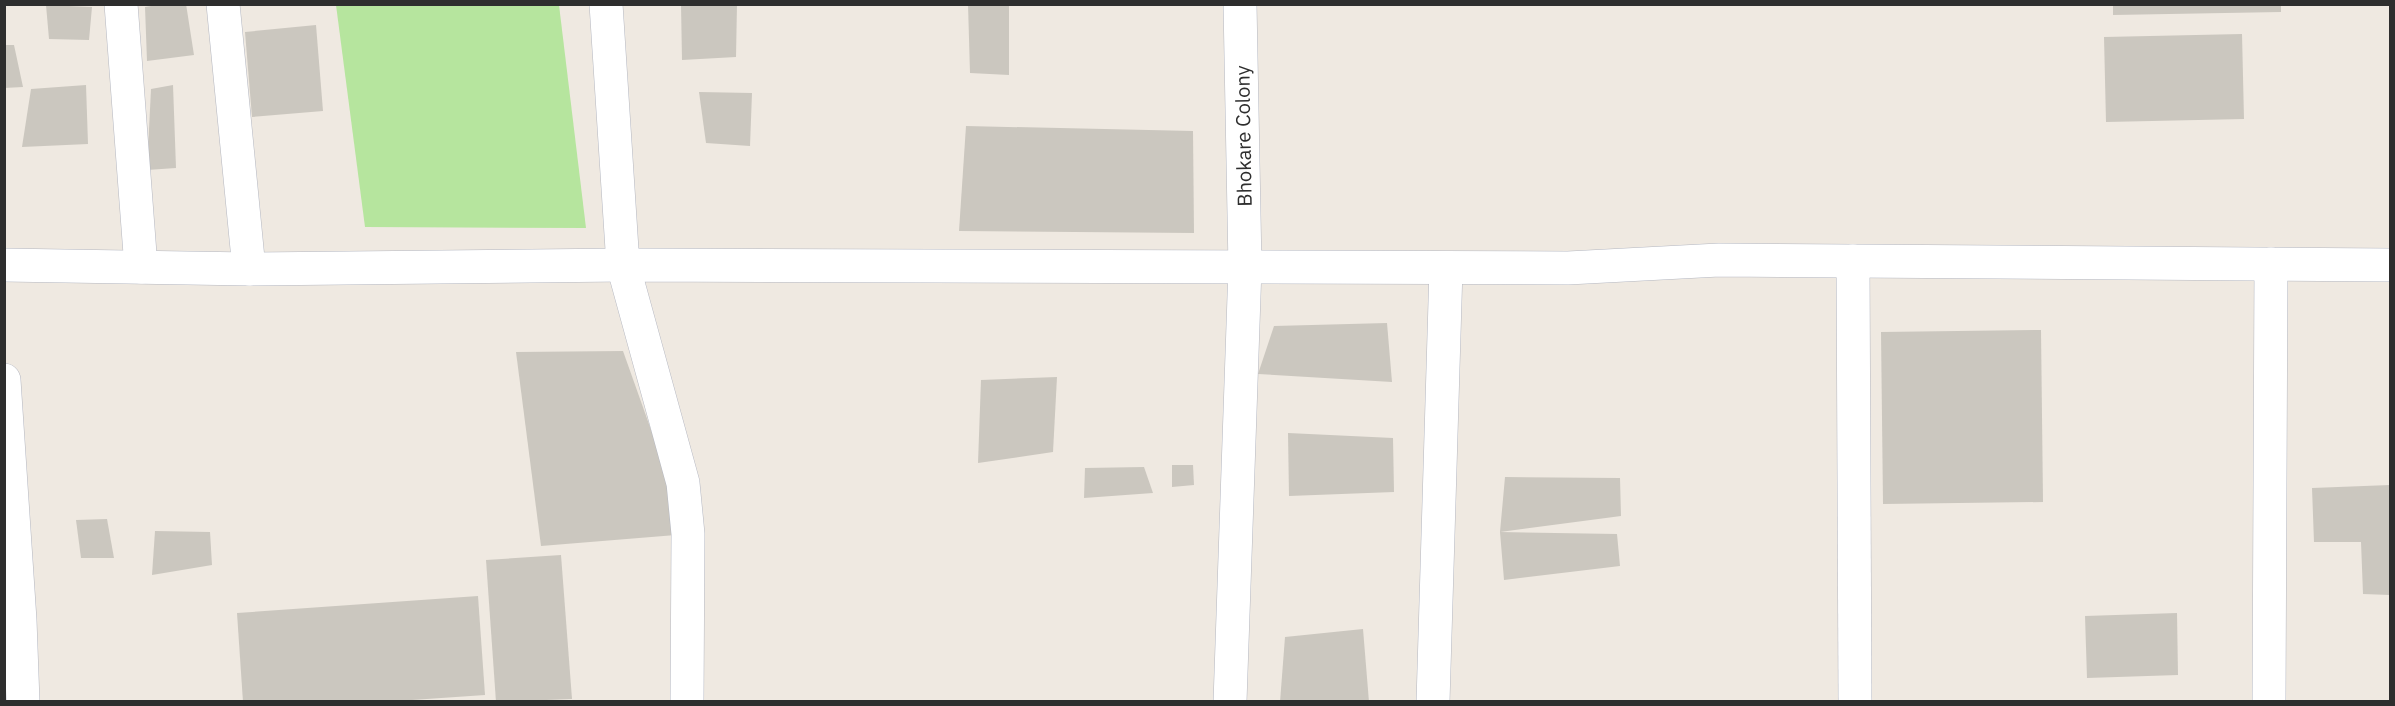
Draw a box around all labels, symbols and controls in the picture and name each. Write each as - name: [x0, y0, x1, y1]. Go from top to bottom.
- street label: Bhokare Colony: [1228, 65, 1258, 207]

